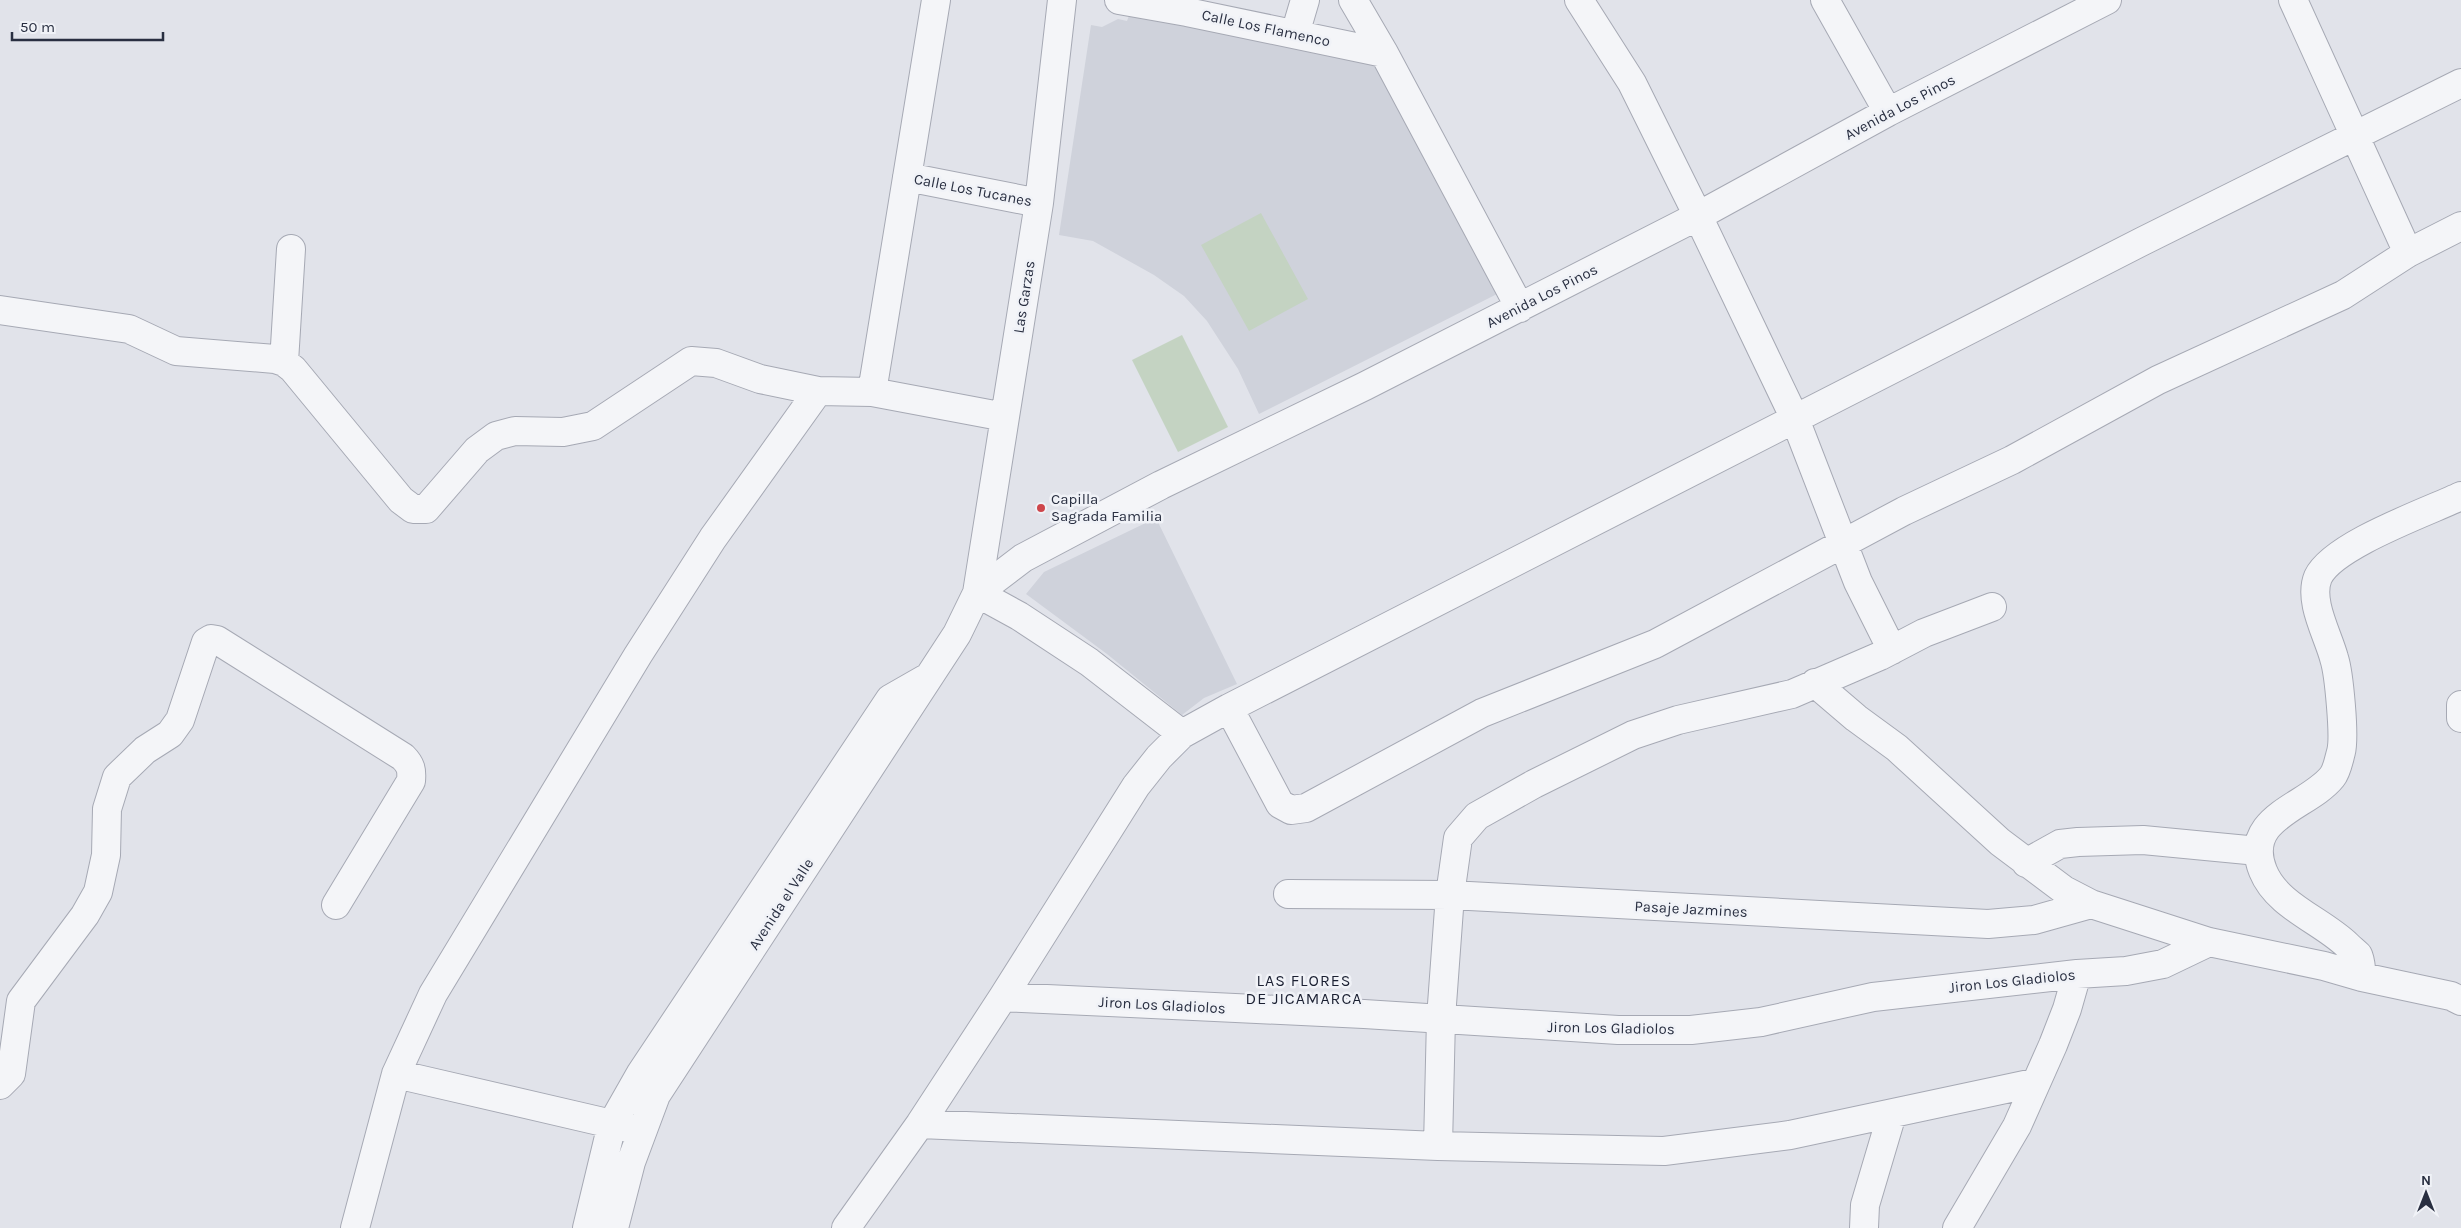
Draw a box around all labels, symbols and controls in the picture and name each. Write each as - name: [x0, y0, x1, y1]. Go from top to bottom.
- street label: Calle Los Flamenco: [1200, 6, 1332, 50]
- scale bar: [12, 10, 164, 42]
- text: 50 m: [20, 18, 55, 36]
- street label: Avenida Los Pinos: [1842, 70, 1958, 144]
- street label: Calle Los Tucanes: [912, 170, 1034, 210]
- street label: Las Garzas: [1009, 259, 1039, 335]
- street label: Avenida Los Pinos: [1483, 260, 1601, 332]
- place label: Capilla Sagrada Familia: [1051, 490, 1162, 525]
- marker: Capilla Sagrada Familia: [1035, 502, 1047, 514]
- street label: Avenida el Valle: [745, 855, 817, 953]
- street label: Pasaje Jazmines: [1634, 897, 1748, 921]
- street label: Jiron Los Gladiolos: [1948, 965, 2076, 997]
- district label: LAS FLORES DE JICAMARCA: [1246, 971, 1362, 1008]
- street label: Jiron Los Gladiolos: [1098, 993, 1226, 1017]
- street label: Jiron Los Gladiolos: [1547, 1018, 1675, 1038]
- north arrow: [2401, 1168, 2451, 1218]
- text: N: [2421, 1172, 2431, 1189]

